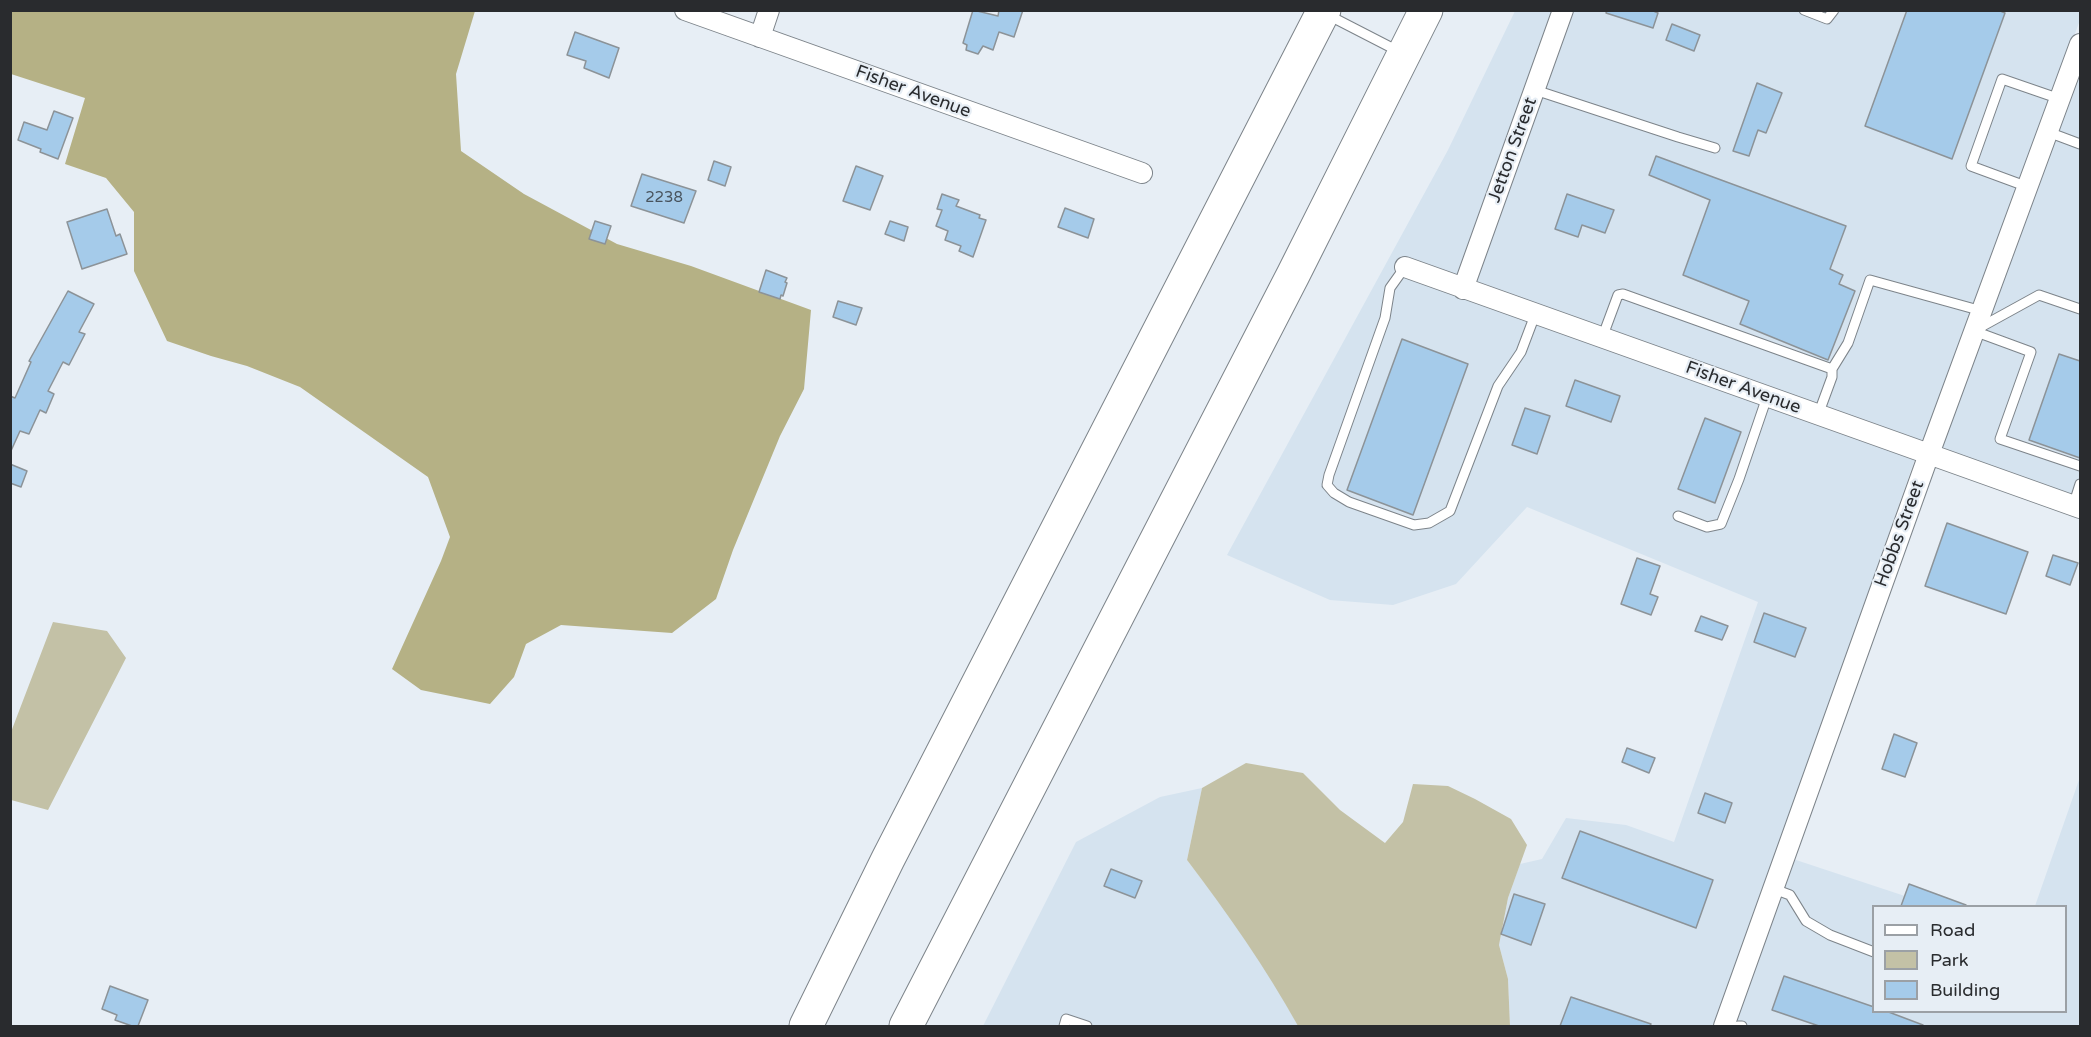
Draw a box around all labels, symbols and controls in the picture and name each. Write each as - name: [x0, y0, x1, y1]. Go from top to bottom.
- street label: Fisher Avenue: [852, 61, 974, 123]
- street label: Jetton Street: [1484, 95, 1542, 205]
- house number: 2238: [645, 189, 683, 207]
- street label: Fisher Avenue: [1682, 357, 1804, 419]
- street label: Hobbs Street: [1871, 478, 1929, 590]
- legend: [1872, 905, 2067, 1013]
- text: Road: [1930, 919, 1975, 941]
- text: Park: [1930, 949, 1968, 971]
- text: Building: [1930, 979, 2000, 1001]

